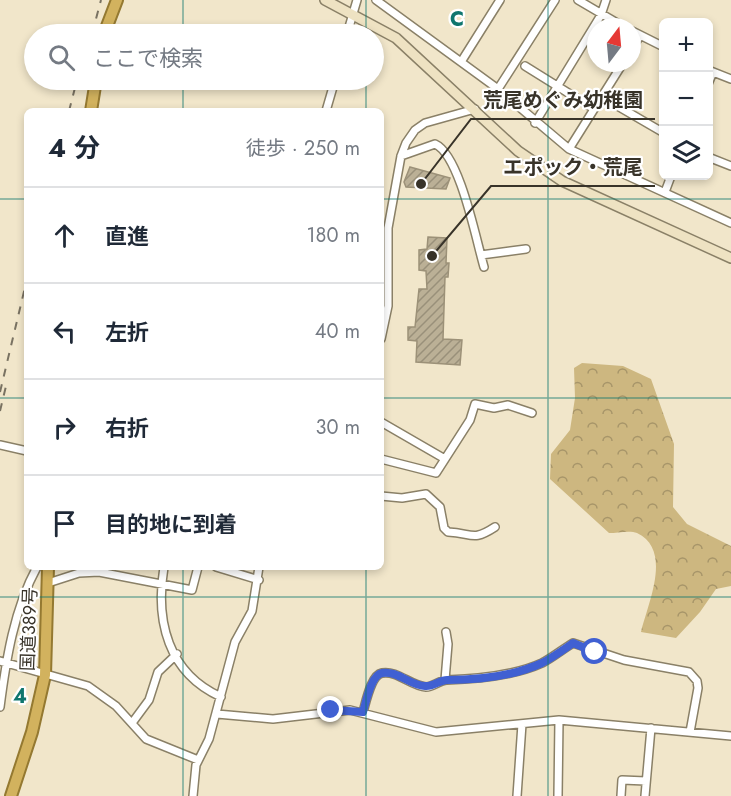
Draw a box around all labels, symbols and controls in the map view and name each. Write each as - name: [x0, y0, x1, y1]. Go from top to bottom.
- text: C: [450, 5, 464, 34]
- north arrow: [587, 18, 641, 72]
- map controls: [659, 18, 713, 180]
- button: +: [659, 18, 713, 72]
- search box: [24, 24, 384, 90]
- icon: search: [45, 41, 78, 74]
- text: ここで検索: [93, 42, 203, 74]
- button: −: [659, 72, 713, 126]
- callout: 荒尾めぐみ幼稚園: [471, 81, 655, 119]
- text: 荒尾めぐみ幼稚園: [483, 86, 643, 115]
- button: layers: [659, 126, 713, 180]
- text: 4 分: [48, 129, 100, 167]
- text: 徒歩 · 250 m: [246, 134, 360, 163]
- callout: エポック・荒尾: [491, 148, 655, 186]
- text: エポック・荒尾: [503, 153, 643, 182]
- icon: ahead: [48, 219, 81, 252]
- text: 直進: [105, 220, 149, 252]
- text: 180 m: [306, 221, 360, 250]
- icon: left: [48, 315, 81, 348]
- text: 左折: [105, 316, 149, 348]
- text: 40 m: [315, 317, 360, 346]
- icon: right: [48, 411, 81, 444]
- text: 右折: [105, 412, 149, 444]
- text: 30 m: [315, 413, 360, 442]
- icon: arrive: [48, 507, 81, 540]
- text: 目的地に到着: [105, 508, 237, 540]
- street label: 国道389号: [15, 587, 43, 671]
- route start: [581, 638, 607, 664]
- text: 4: [13, 682, 27, 711]
- route end: [317, 696, 343, 722]

